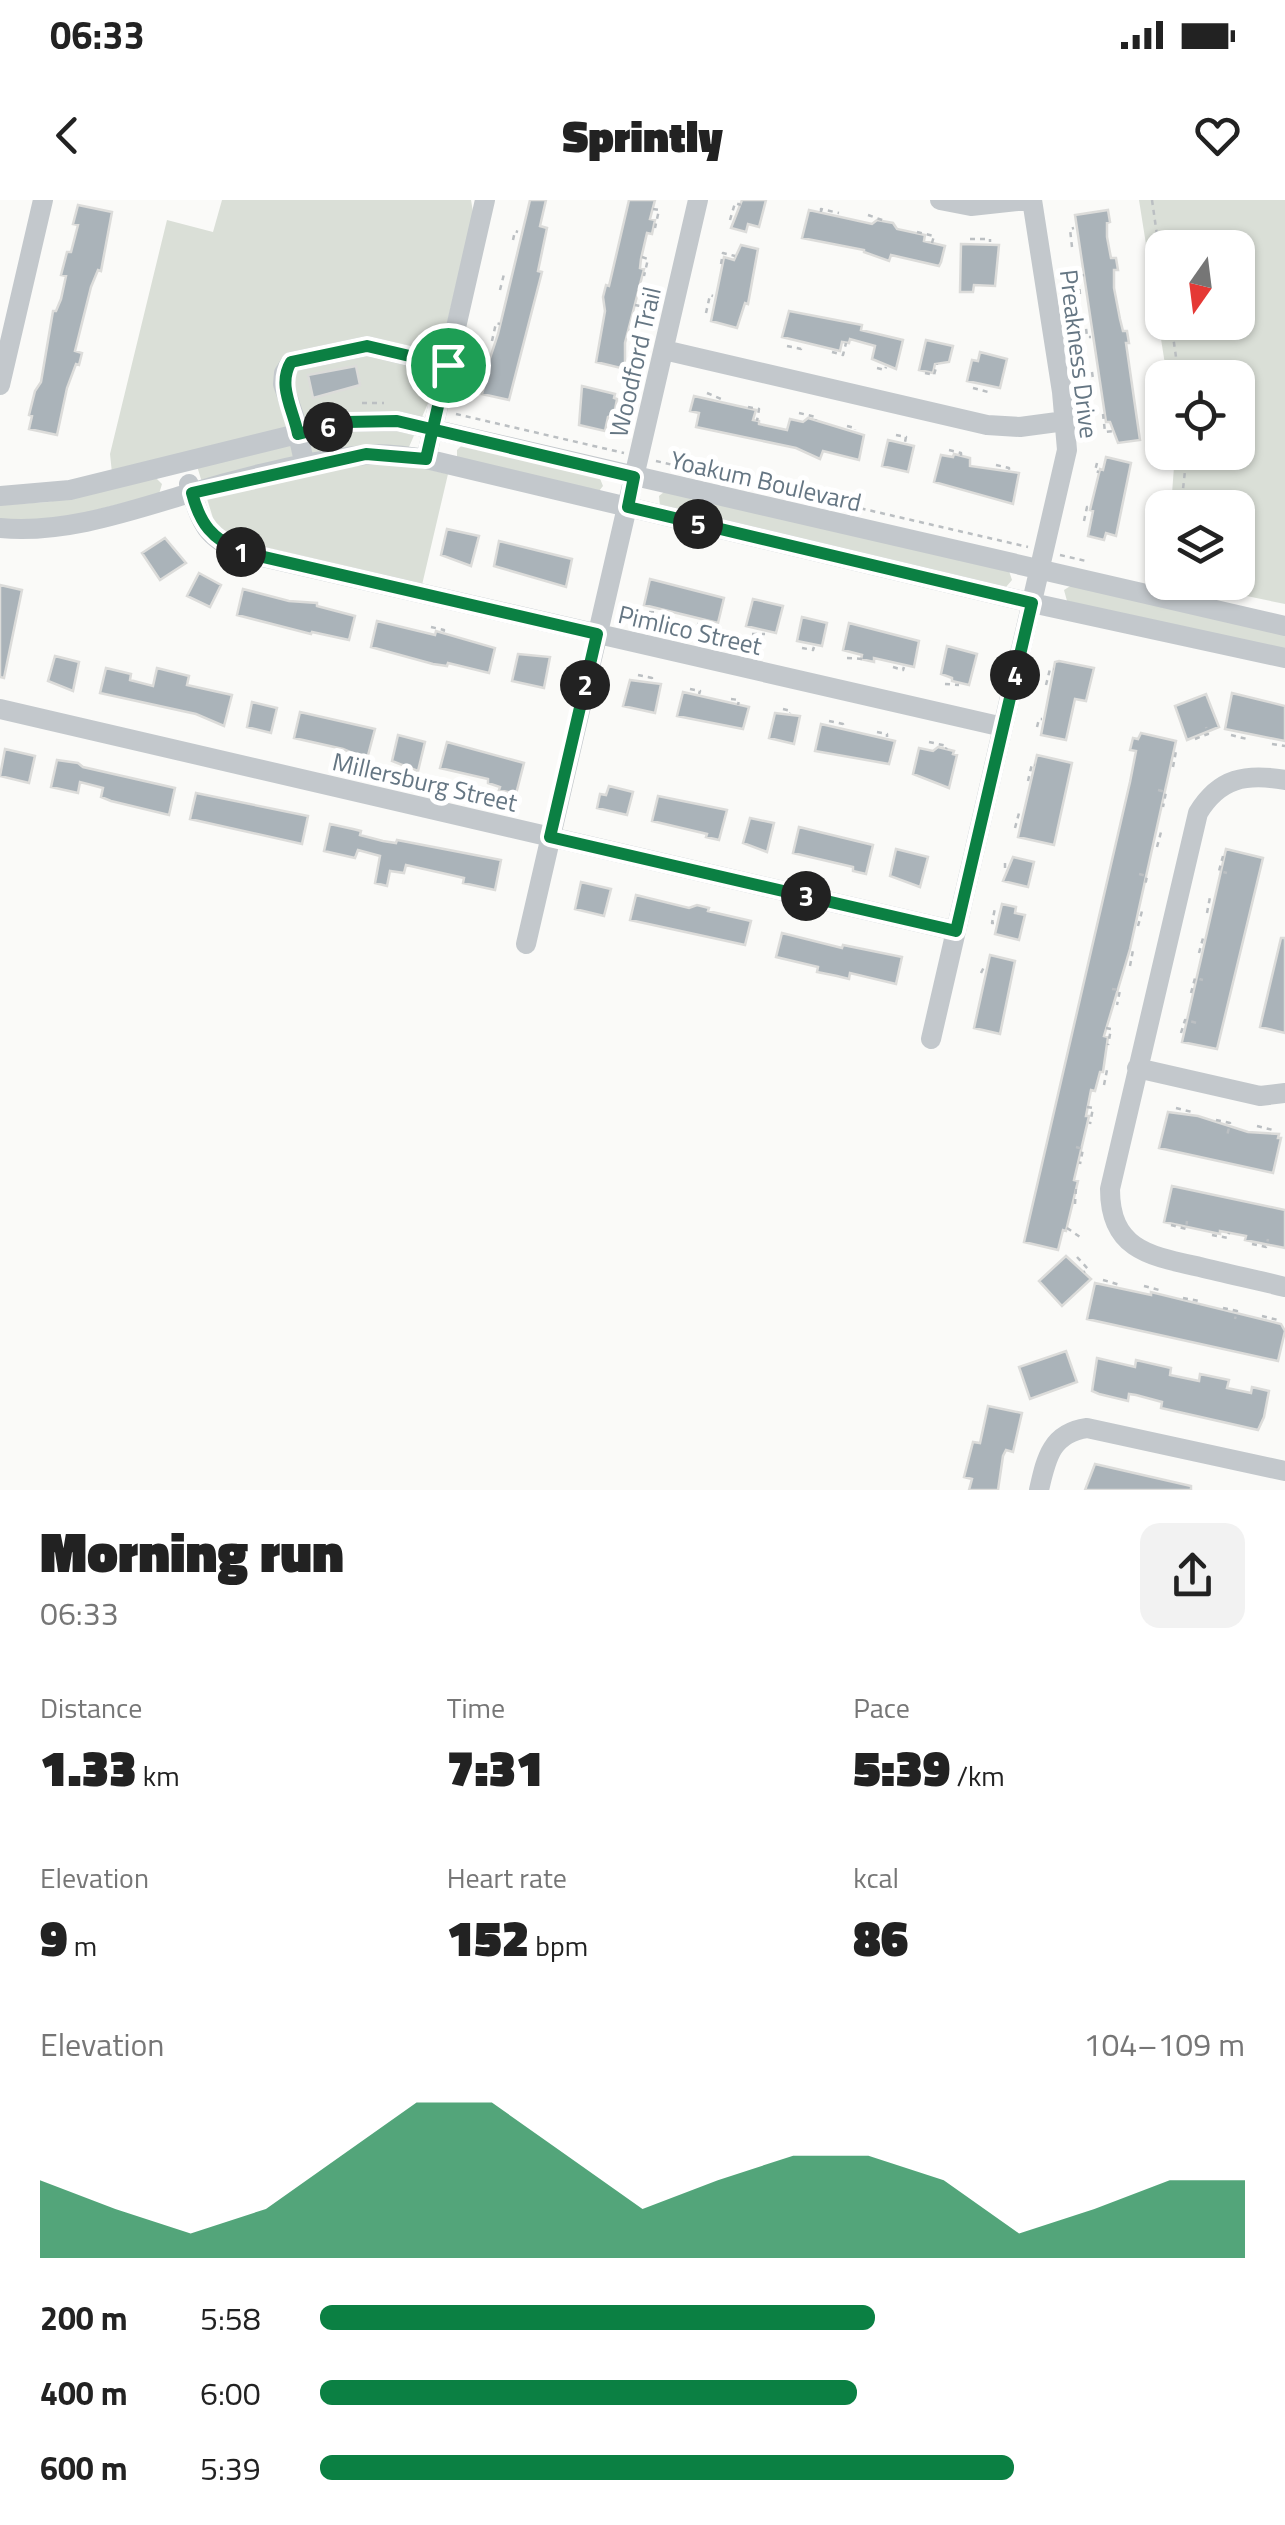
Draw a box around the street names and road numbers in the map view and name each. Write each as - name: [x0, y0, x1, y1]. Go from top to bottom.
- street label: Preakness Drive: [1050, 267, 1108, 441]
- street label: Woodford Trail: [599, 283, 671, 441]
- street label: Yoakum Boulevard: [667, 441, 865, 521]
- street label: Pimlico Street: [614, 595, 766, 665]
- street label: Millersburg Street: [329, 742, 521, 822]

